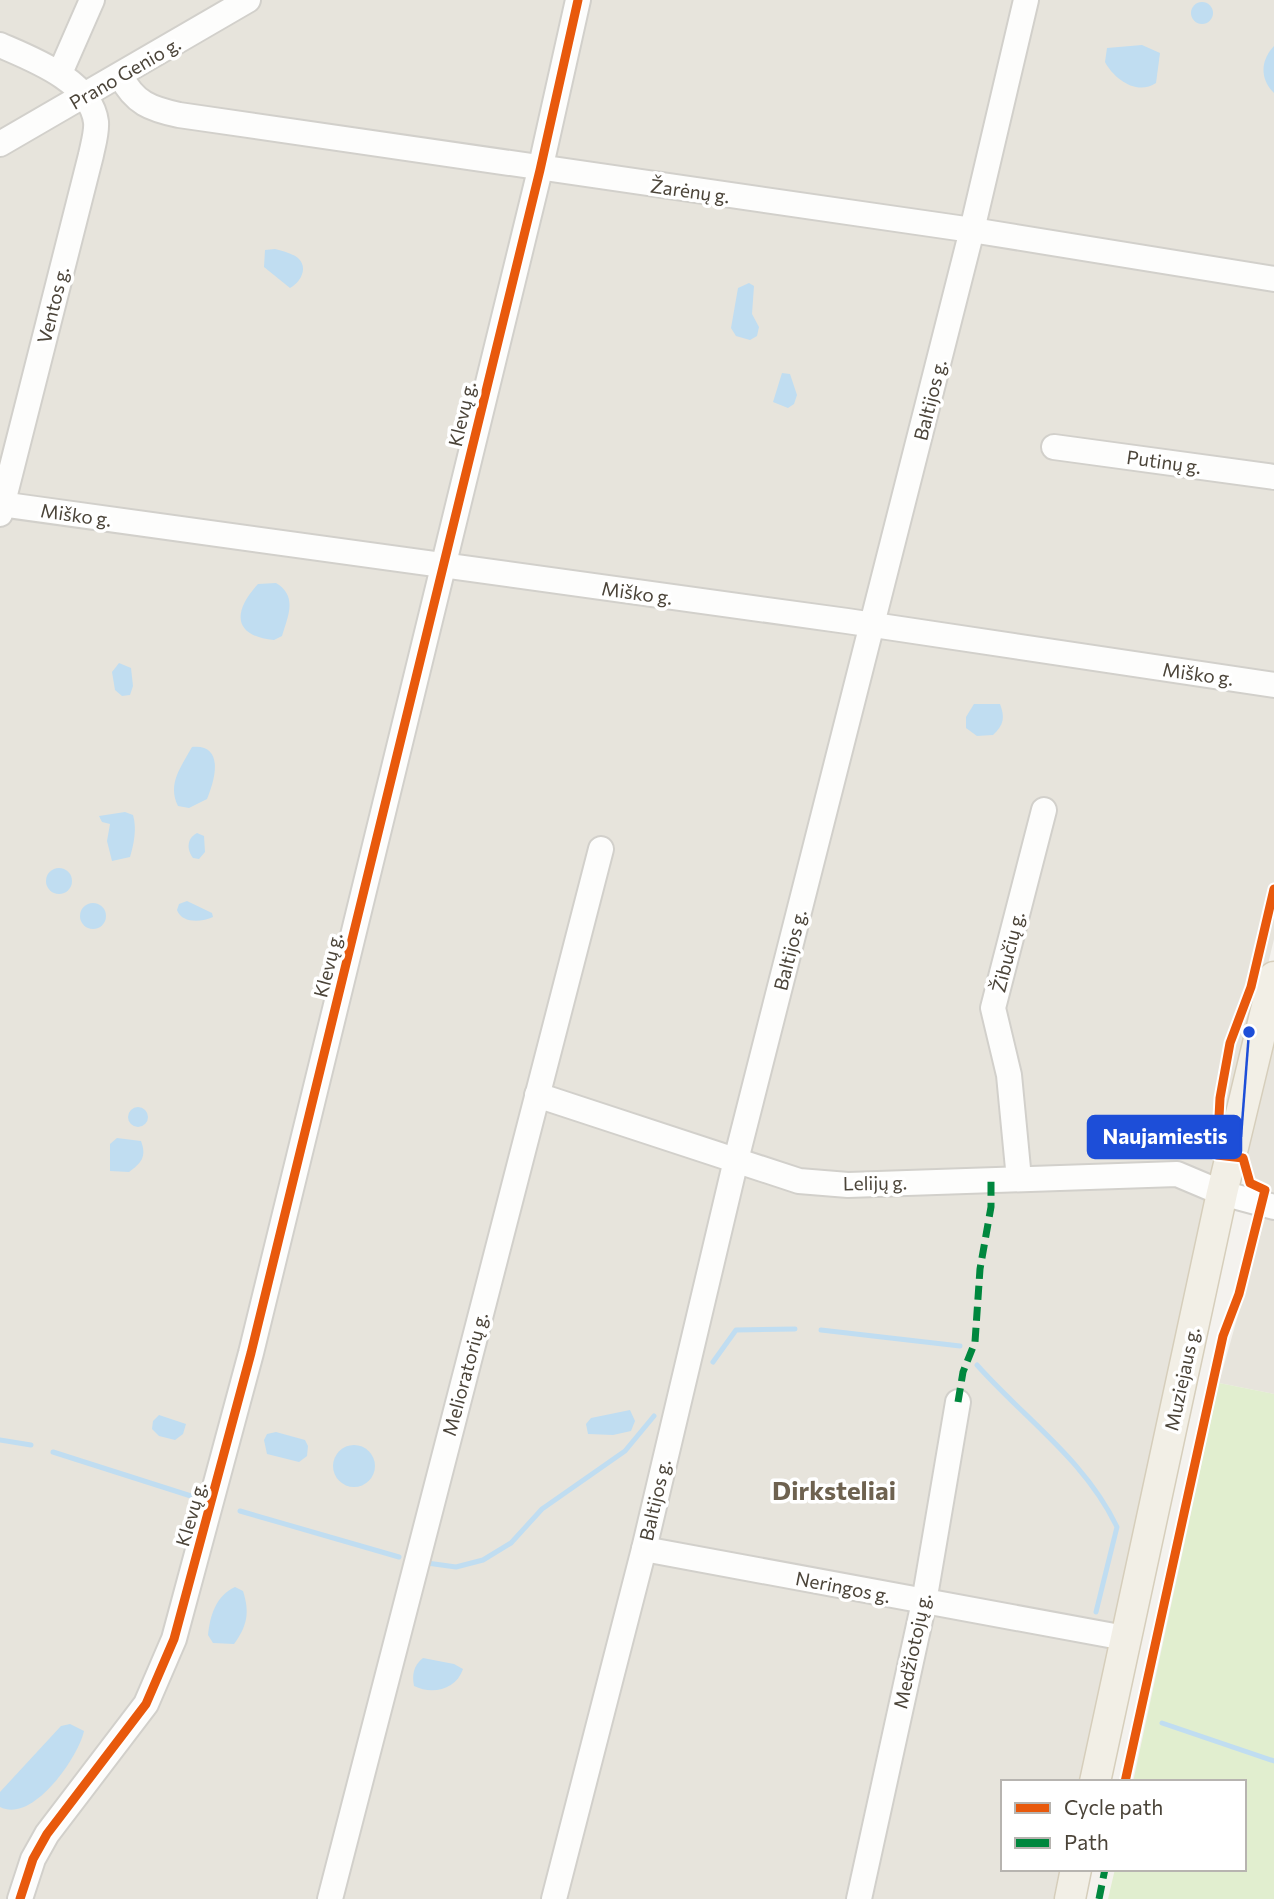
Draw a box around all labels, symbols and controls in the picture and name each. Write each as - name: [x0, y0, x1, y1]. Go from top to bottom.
- street label: Prano Genio g.: [65, 31, 184, 114]
- street label: Žarėnų g.: [649, 174, 731, 207]
- street label: Ventos g.: [32, 264, 73, 346]
- street label: Baltijos g.: [908, 357, 951, 443]
- street label: Klevų g.: [443, 379, 480, 449]
- street label: Putinų g.: [1125, 445, 1203, 478]
- street label: Miško g.: [39, 498, 113, 531]
- street label: Miško g.: [600, 576, 674, 609]
- street label: Miško g.: [1161, 657, 1235, 690]
- street label: Baltijos g.: [768, 907, 811, 993]
- street label: Žibučių g.: [986, 909, 1029, 995]
- street label: Klevų g.: [308, 930, 347, 1000]
- callout: Naujamiestis: [1088, 1116, 1241, 1158]
- text: Naujamiestis: [1102, 1123, 1228, 1148]
- street label: Lelijų g.: [843, 1170, 907, 1195]
- street label: Melioratorių g.: [437, 1310, 492, 1438]
- street label: Muziejaus g.: [1159, 1325, 1204, 1433]
- street label: Baltijos g.: [634, 1457, 675, 1543]
- district label: Dirksteliai: [772, 1474, 896, 1505]
- street label: Klevų g.: [170, 1479, 211, 1549]
- street label: Neringos g.: [794, 1566, 892, 1607]
- street label: Medžiotojų g.: [888, 1591, 935, 1711]
- legend: [1001, 1780, 1246, 1871]
- text: Cycle path: [1064, 1794, 1163, 1819]
- text: Path: [1064, 1829, 1109, 1854]

